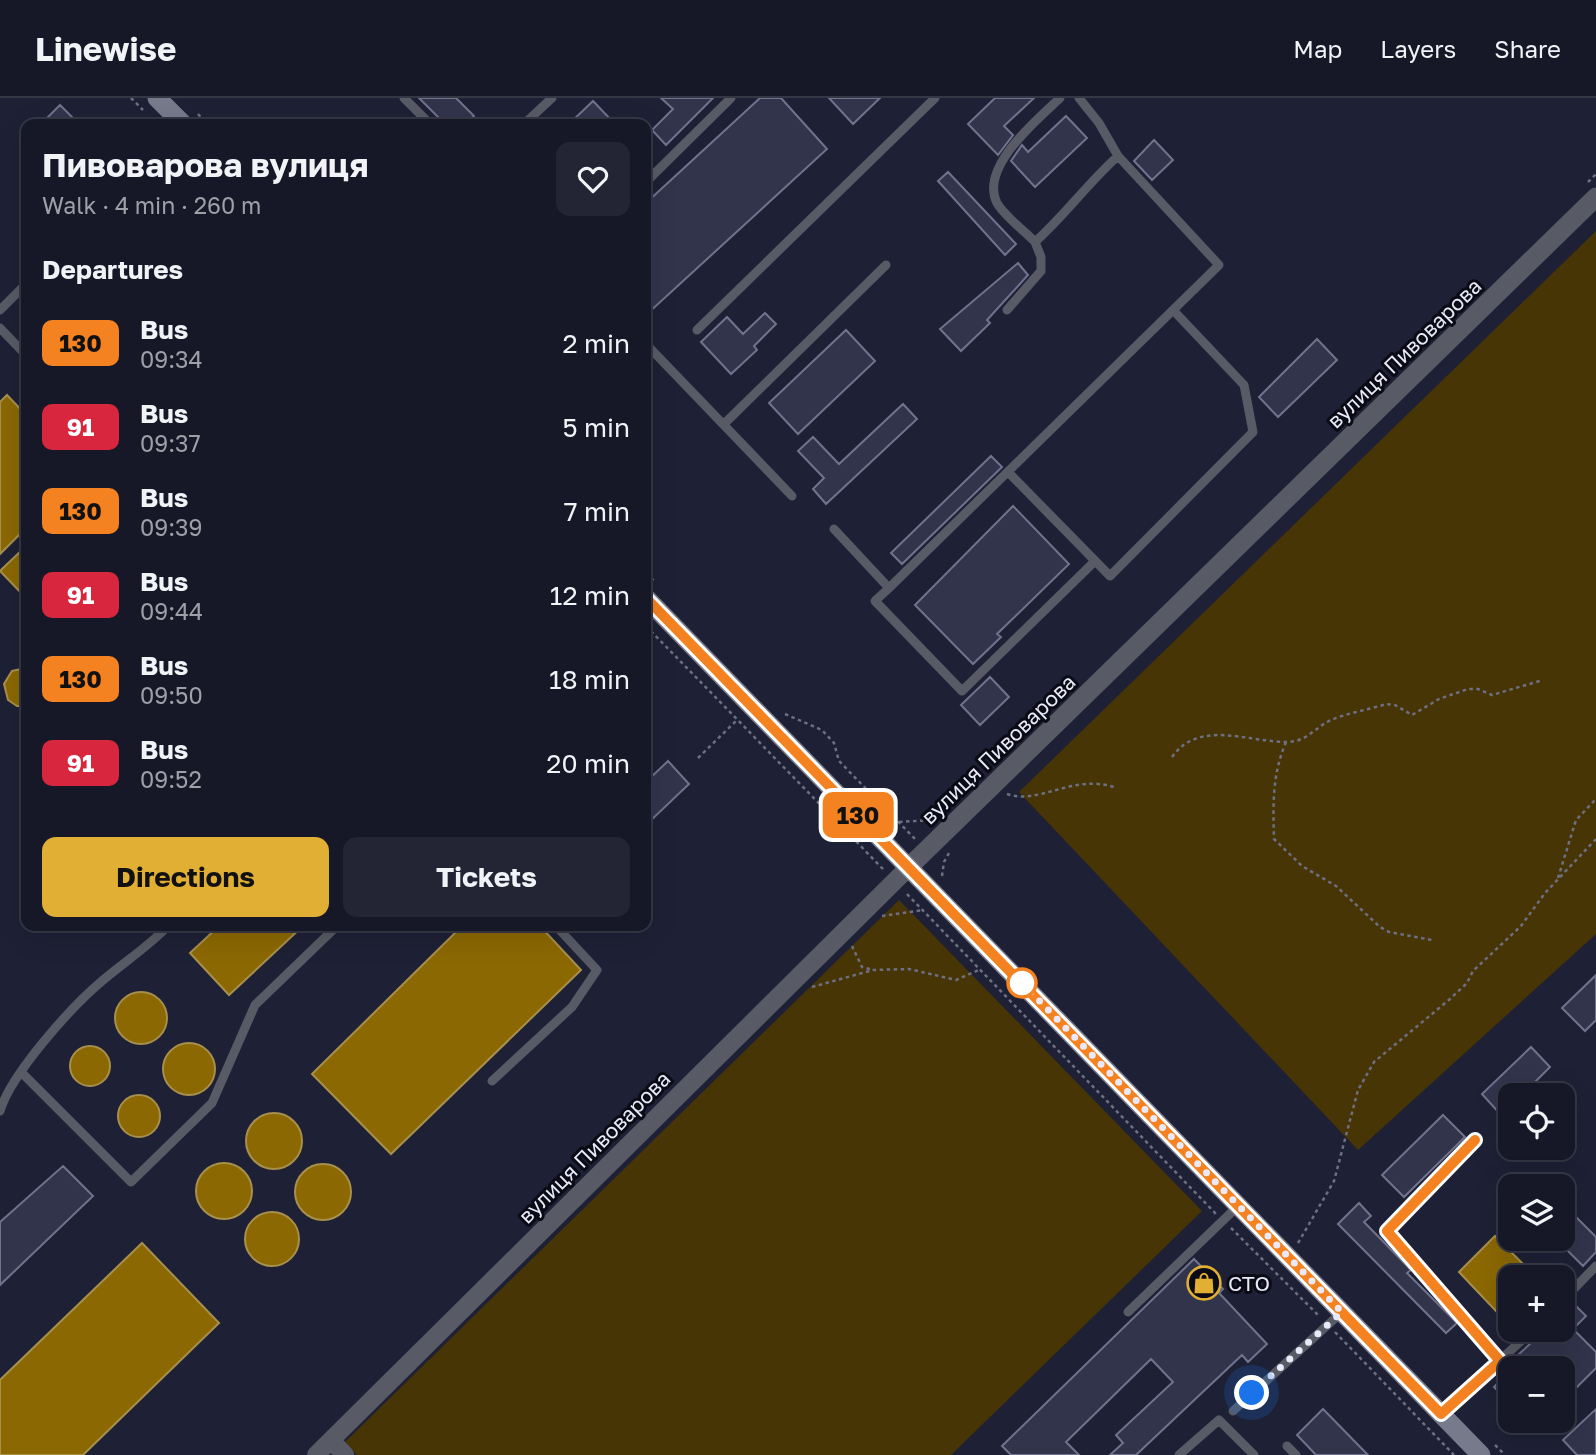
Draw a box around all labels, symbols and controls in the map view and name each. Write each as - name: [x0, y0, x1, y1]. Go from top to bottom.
- text: Linewise: [35, 29, 177, 68]
- text: Map: [1293, 34, 1342, 63]
- text: Layers: [1380, 34, 1456, 63]
- text: Share: [1494, 34, 1561, 63]
- button: heart: [556, 142, 630, 216]
- text: Пивоварова вулиця: [42, 145, 369, 184]
- text: Walk · 4 min · 260 m: [42, 191, 261, 219]
- text: Departures: [42, 254, 183, 285]
- street label: вулиця Пивоварова: [1321, 273, 1487, 433]
- text: Bus: [140, 314, 188, 345]
- text: 130: [59, 328, 102, 357]
- text: 2 min: [562, 328, 630, 359]
- text: 09:34: [140, 345, 203, 373]
- text: Bus: [140, 398, 188, 429]
- text: 91: [67, 412, 94, 441]
- text: 5 min: [562, 412, 630, 443]
- text: 09:37: [140, 429, 201, 457]
- text: Bus: [140, 482, 188, 513]
- text: 130: [59, 496, 102, 525]
- text: 7 min: [564, 496, 630, 527]
- text: 09:39: [140, 513, 202, 541]
- text: Bus: [140, 566, 188, 597]
- text: 91: [67, 580, 94, 609]
- text: 12 min: [550, 580, 630, 611]
- text: 09:44: [140, 597, 203, 625]
- text: Bus: [140, 650, 188, 681]
- text: 130: [59, 664, 102, 693]
- text: 18 min: [549, 664, 630, 695]
- street label: вулиця Пивоварова: [915, 669, 1081, 829]
- text: 09:50: [140, 681, 203, 709]
- text: Bus: [140, 734, 188, 765]
- text: 91: [67, 748, 94, 777]
- text: 20 min: [546, 748, 630, 779]
- text: 09:52: [140, 765, 202, 793]
- line badge: 130: [818, 792, 898, 838]
- text: 130: [837, 800, 879, 829]
- button: Directions: [42, 837, 329, 917]
- button: Tickets: [343, 837, 630, 917]
- unlabelled marker: [1007, 968, 1037, 998]
- street label: вулиця Пивоварова: [513, 1066, 675, 1228]
- map controls: [1498, 1083, 1575, 1433]
- button: locate: [1498, 1083, 1575, 1160]
- button: layers: [1498, 1174, 1575, 1251]
- shop icon: СТО: [1185, 1264, 1223, 1302]
- button: +: [1498, 1265, 1575, 1342]
- place label: СТО: [1228, 1270, 1270, 1296]
- button: −: [1498, 1356, 1575, 1433]
- your location: [1234, 1375, 1269, 1410]

